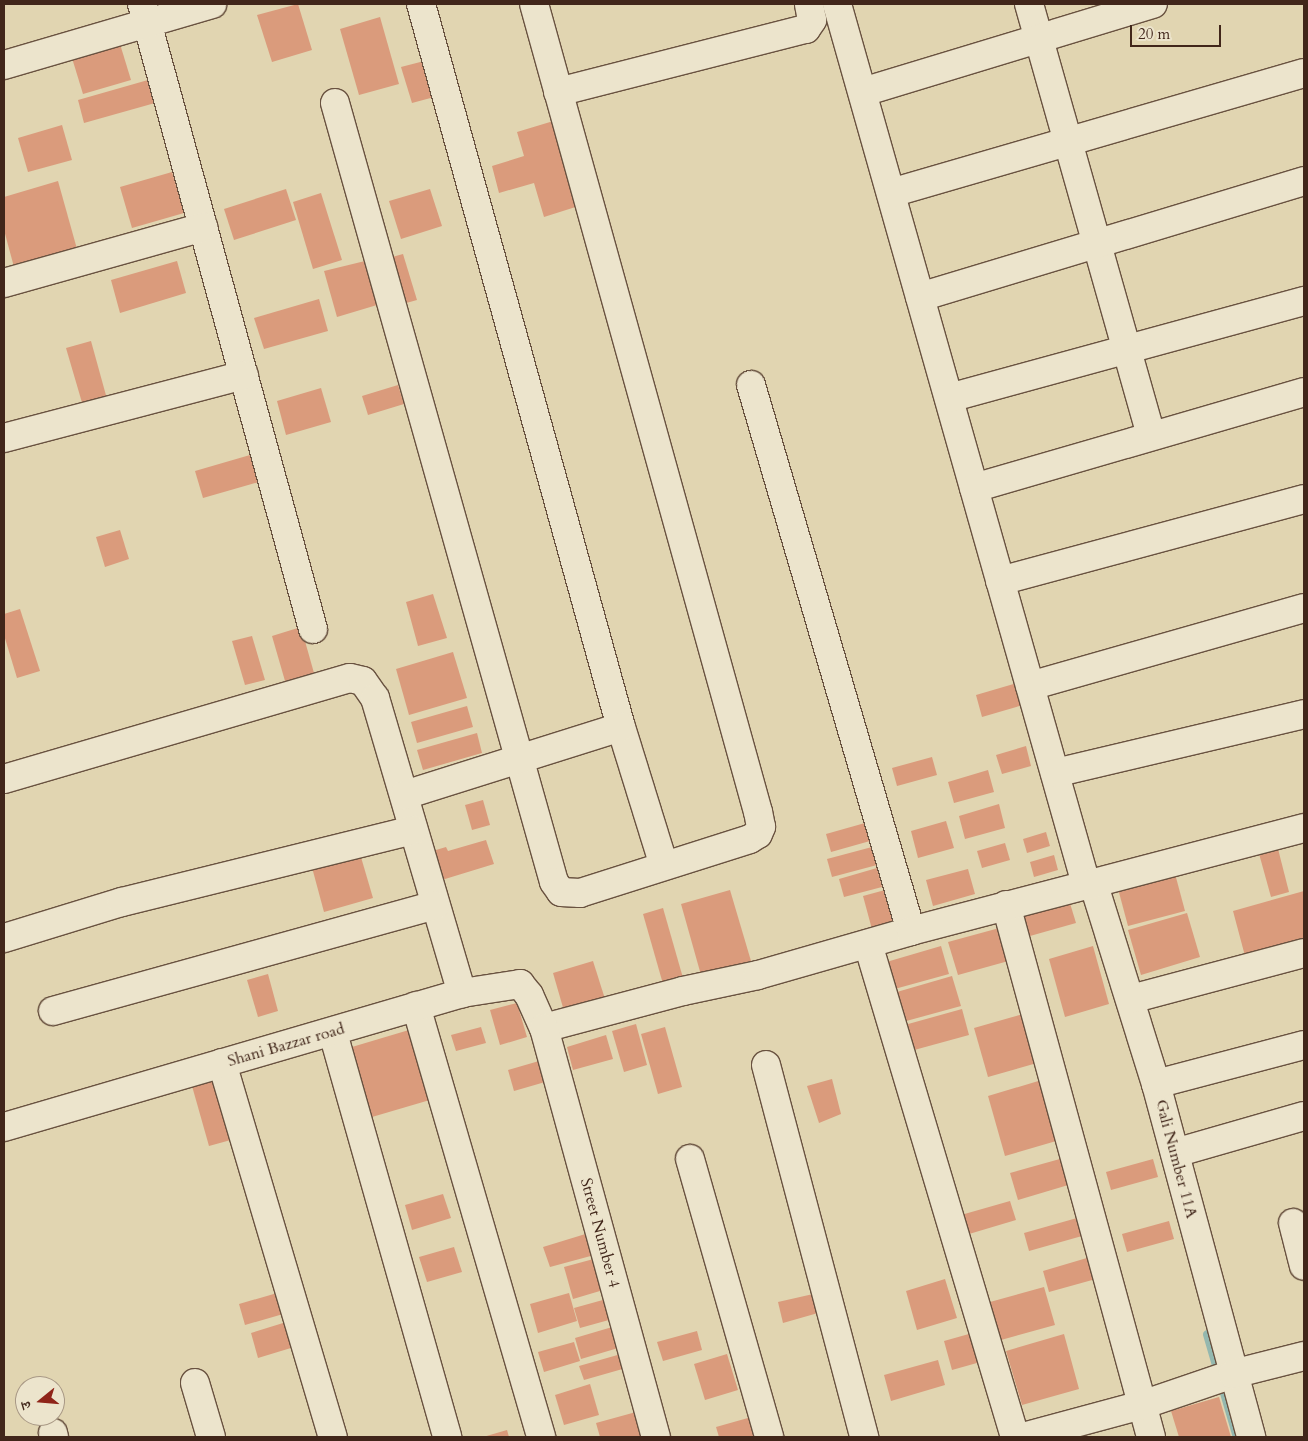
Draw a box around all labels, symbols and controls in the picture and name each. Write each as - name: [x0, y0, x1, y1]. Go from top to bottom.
- scale bar: [1133, 15, 1224, 47]
- text: 20 m: [1138, 24, 1170, 44]
- street label: Shani Bazzar road: [225, 1019, 347, 1071]
- street label: Gali Number 11A: [1151, 1098, 1201, 1220]
- street label: Street Number 4: [576, 1176, 624, 1290]
- north arrow: [15, 1376, 65, 1426]
- text: उ: [16, 1399, 36, 1411]

